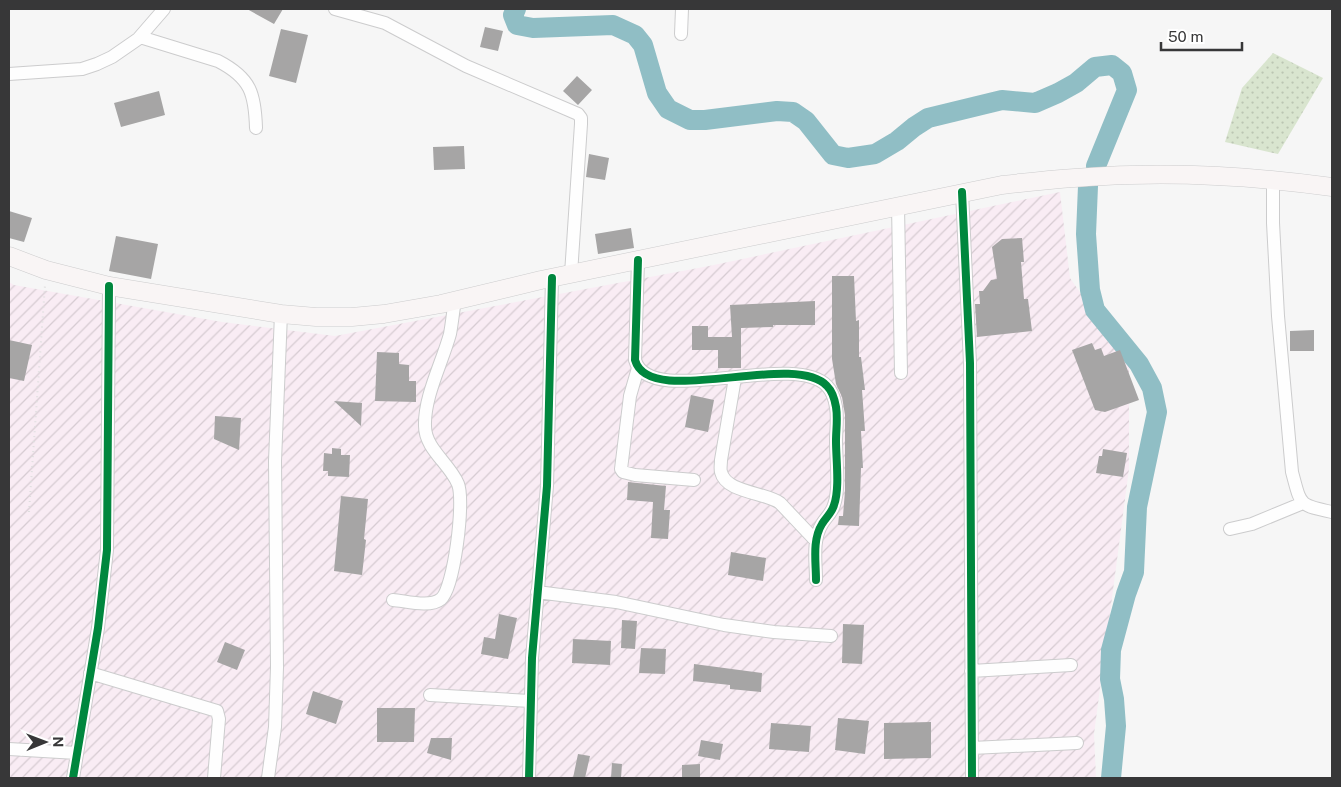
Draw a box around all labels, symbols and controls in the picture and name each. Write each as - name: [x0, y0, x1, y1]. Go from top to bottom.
- scale bar: [1161, 20, 1242, 52]
- text: 50 m: [1168, 28, 1203, 45]
- north arrow: [20, 717, 70, 767]
- text: N: [50, 736, 66, 747]

